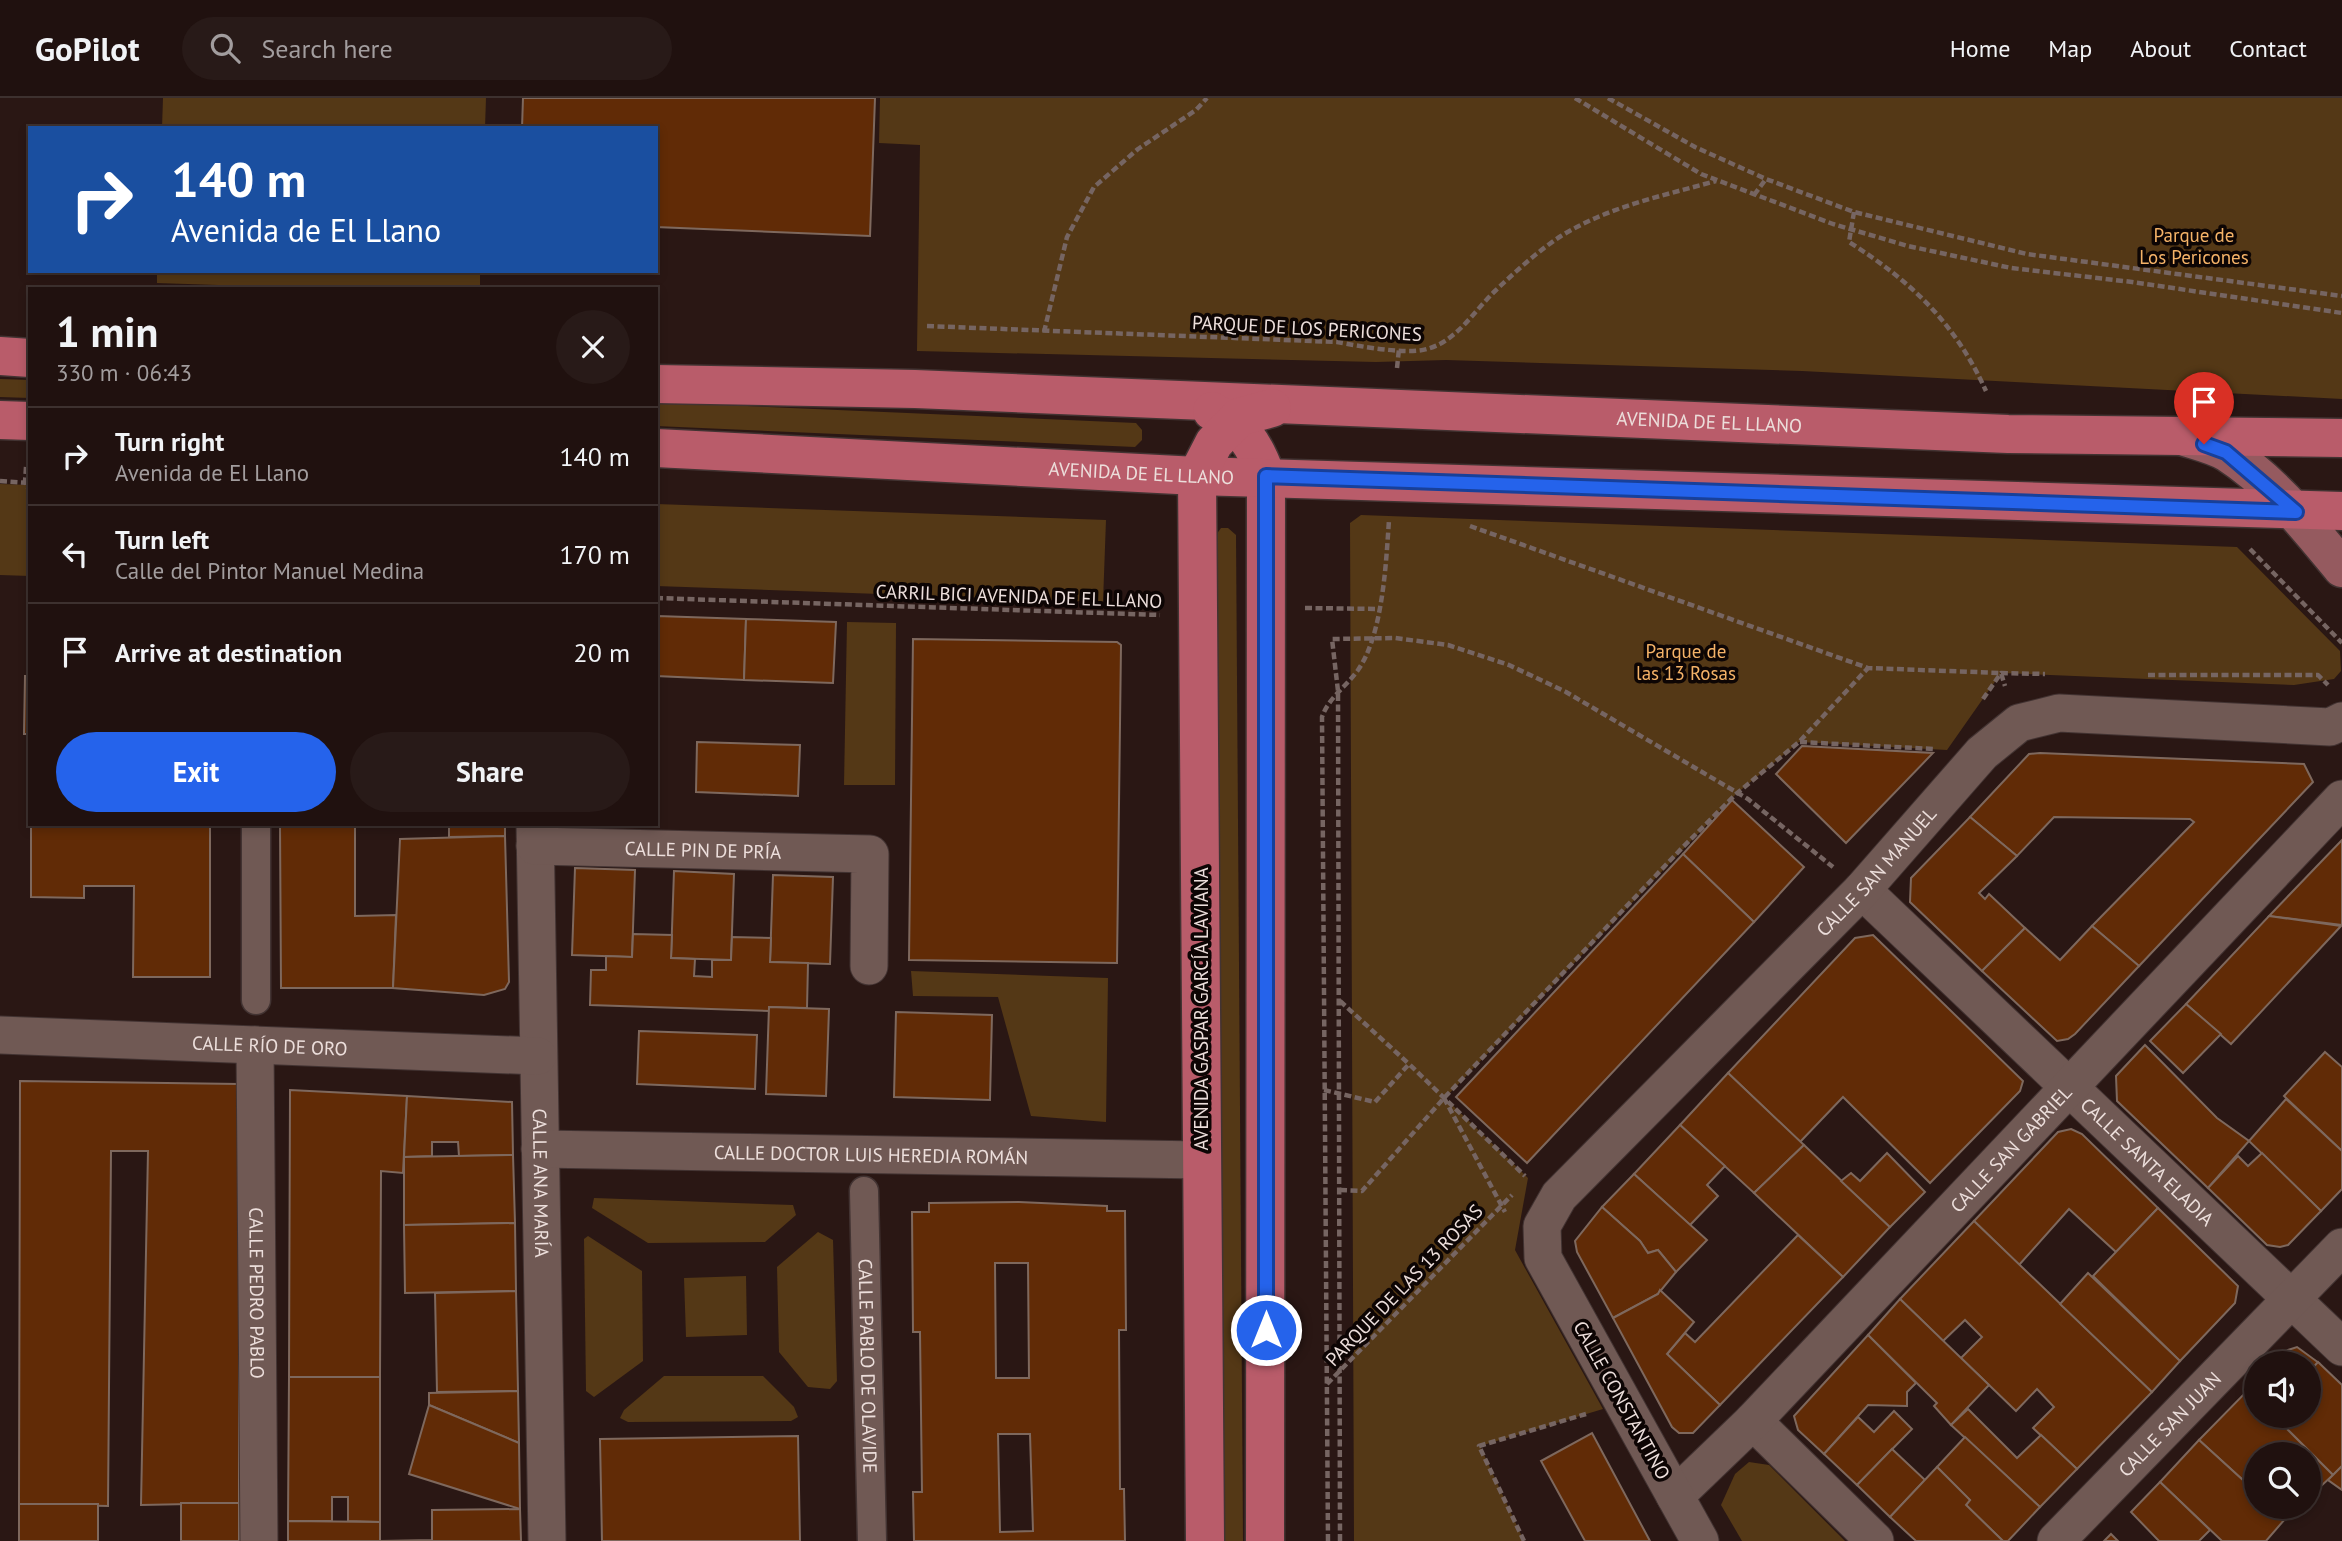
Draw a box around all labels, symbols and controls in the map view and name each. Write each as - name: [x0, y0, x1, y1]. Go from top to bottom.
- search box: [182, 17, 672, 80]
- text: GoPilot: [35, 27, 140, 70]
- icon: search: [206, 29, 244, 67]
- text: Search here: [262, 32, 393, 65]
- text: Home: [1950, 33, 2010, 64]
- text: Map: [2048, 33, 2092, 64]
- text: About: [2130, 33, 2191, 64]
- text: Contact: [2229, 33, 2307, 64]
- text: 140 m: [171, 147, 306, 211]
- icon: right: [56, 154, 147, 245]
- text: Avenida de El Llano: [171, 209, 441, 251]
- park label: Parque de Los Pericones: [2139, 223, 2249, 269]
- text: 1 min: [56, 304, 158, 359]
- button: close: [556, 310, 630, 384]
- street label: PARQUE DE LOS PERICONES: [1191, 310, 1423, 346]
- text: 330 m · 06:43: [56, 358, 192, 387]
- pin: [2174, 372, 2234, 444]
- icon: arrive: [2185, 383, 2223, 421]
- street label: AVENIDA DE EL LLANO: [1616, 406, 1803, 438]
- text: Turn right: [115, 425, 224, 458]
- icon: right: [56, 437, 94, 475]
- text: 140 m: [559, 440, 630, 473]
- street label: AVENIDA DE EL LLANO: [1048, 456, 1234, 489]
- text: Avenida de El Llano: [115, 458, 309, 487]
- text: Turn left: [115, 523, 209, 556]
- icon: left: [56, 535, 94, 573]
- text: 170 m: [559, 538, 630, 571]
- text: Calle del Pintor Manuel Medina: [115, 556, 424, 585]
- street label: CARRIL BICI AVENIDA DE EL LLANO: [875, 579, 1163, 613]
- icon: arrive: [56, 633, 94, 671]
- text: Arrive at destination: [115, 636, 342, 669]
- text: 20 m: [574, 636, 630, 669]
- park label: Parque de las 13 Rosas: [1636, 639, 1736, 685]
- button: Exit: [56, 732, 336, 812]
- button: Share: [350, 732, 630, 812]
- street label: CALLE SAN MANUEL: [1811, 802, 1941, 941]
- street label: CALLE PIN DE PRÍA: [624, 836, 782, 864]
- street label: AVENIDA GASPAR GARCÍA LAVIANA: [1189, 867, 1213, 1151]
- street label: CALLE RÍO DE ORO: [192, 1031, 348, 1061]
- street label: CALLE SAN GABRIEL: [1945, 1080, 2077, 1217]
- street label: CALLE SANTA ELADIA: [2076, 1093, 2219, 1231]
- street label: CALLE ANA MARÍA: [528, 1108, 554, 1258]
- street label: CALLE DOCTOR LUIS HEREDIA ROMÁN: [714, 1140, 1028, 1169]
- street label: PARQUE DE LAS 13 ROSAS: [1320, 1199, 1488, 1371]
- street label: CALLE PEDRO PABLO: [244, 1207, 270, 1379]
- street label: CALLE PABLO DE OLAVIDE: [854, 1258, 882, 1473]
- position arrow: [1229, 1293, 1303, 1367]
- street label: CALLE CONSTANTINO: [1568, 1317, 1676, 1483]
- map controls: [2244, 1351, 2321, 1519]
- button: sound: [2244, 1351, 2321, 1428]
- street label: CALLE SAN JUAN: [2113, 1367, 2226, 1482]
- button: search: [2244, 1442, 2321, 1519]

